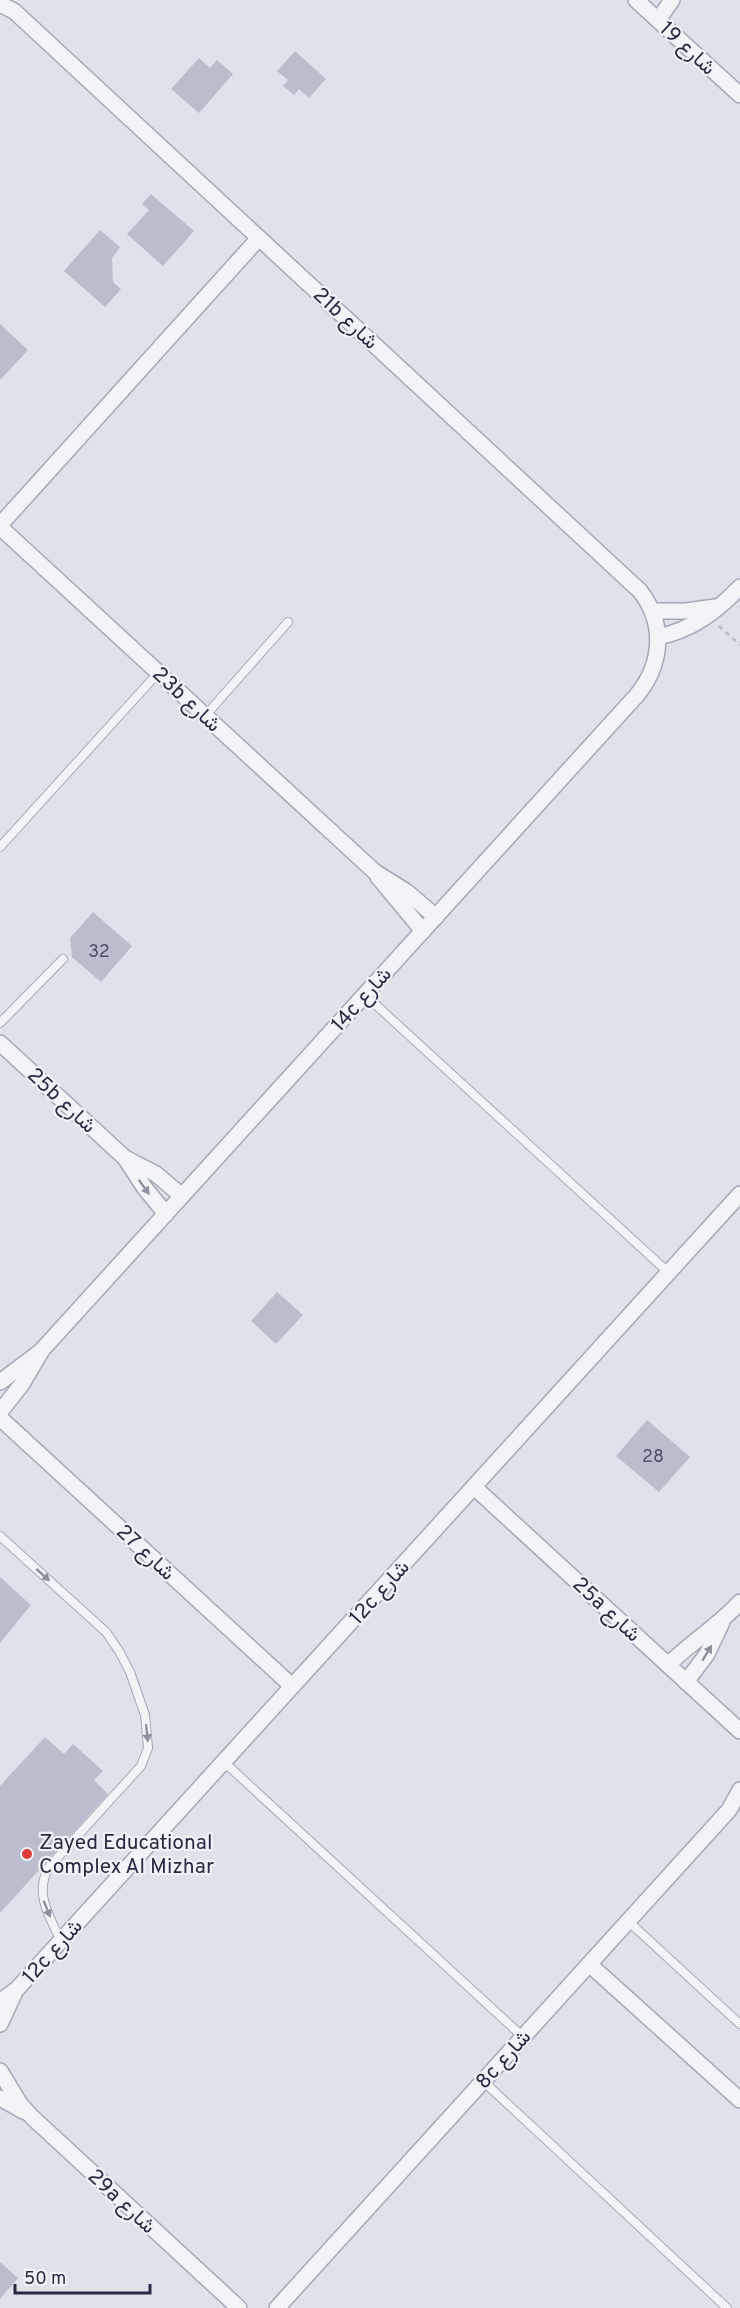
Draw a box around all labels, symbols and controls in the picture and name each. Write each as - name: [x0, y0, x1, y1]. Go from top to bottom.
- street label: شارع 19: [653, 16, 721, 82]
- street label: 21b شارع: [307, 282, 383, 356]
- street label: 23b شارع: [146, 661, 226, 739]
- house number: 32: [88, 941, 110, 964]
- street label: 14c شارع: [326, 962, 398, 1038]
- street label: 25b شارع: [21, 1062, 101, 1140]
- one-way arrow: [138, 1178, 150, 1194]
- house number: 28: [642, 1446, 664, 1469]
- street label: شارع 27: [110, 1519, 180, 1587]
- street label: 12c شارع: [344, 1555, 416, 1631]
- one-way arrow: [35, 1568, 50, 1581]
- street label: 25a شارع: [566, 1572, 646, 1649]
- one-way arrow: [701, 1645, 712, 1661]
- one-way arrow: [142, 1724, 152, 1743]
- place label: Zayed Educational Complex Al Mizhar: [39, 1830, 214, 1881]
- marker: Zayed Educational Complex Al Mizhar: [20, 1847, 34, 1861]
- one-way arrow: [43, 1900, 52, 1918]
- street label: 12c شارع: [17, 1914, 89, 1990]
- street label: 8c شارع: [470, 2025, 538, 2095]
- street label: 29a شارع: [81, 2164, 161, 2240]
- scale bar: [15, 2257, 150, 2295]
- text: 50 m: [24, 2268, 66, 2291]

